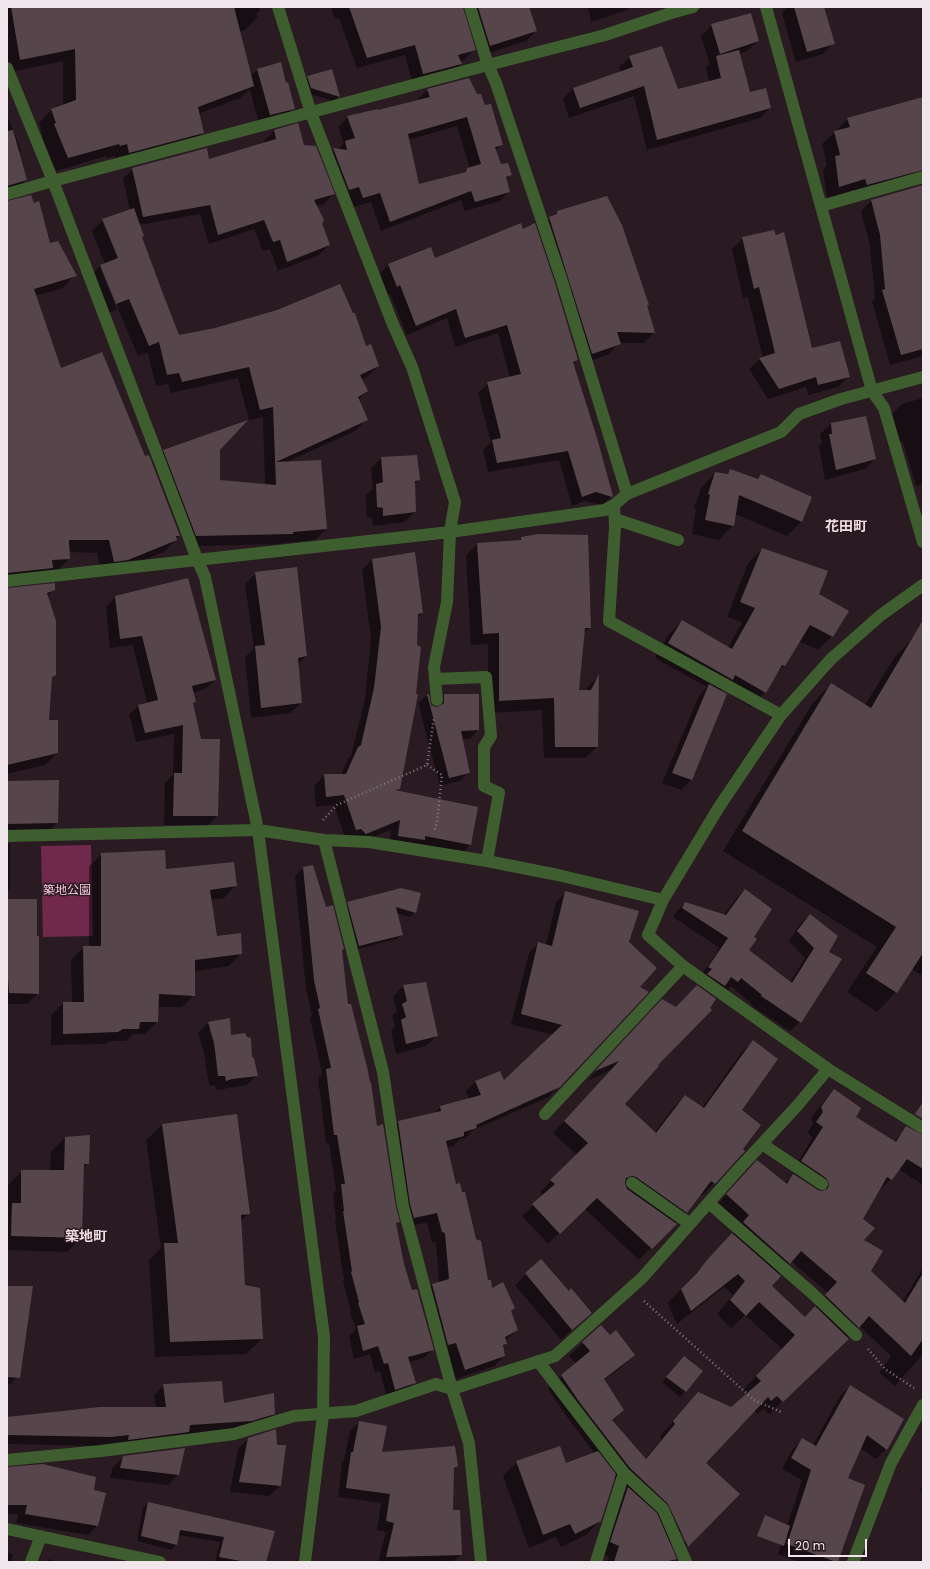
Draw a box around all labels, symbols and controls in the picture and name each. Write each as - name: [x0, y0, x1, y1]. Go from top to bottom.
- district label: 花田町: [825, 519, 867, 535]
- park label: 築地公園: [43, 884, 91, 898]
- district label: 築地町: [65, 1229, 107, 1245]
- scale bar: [790, 1531, 869, 1557]
- text: 20 m: [795, 1537, 825, 1554]

